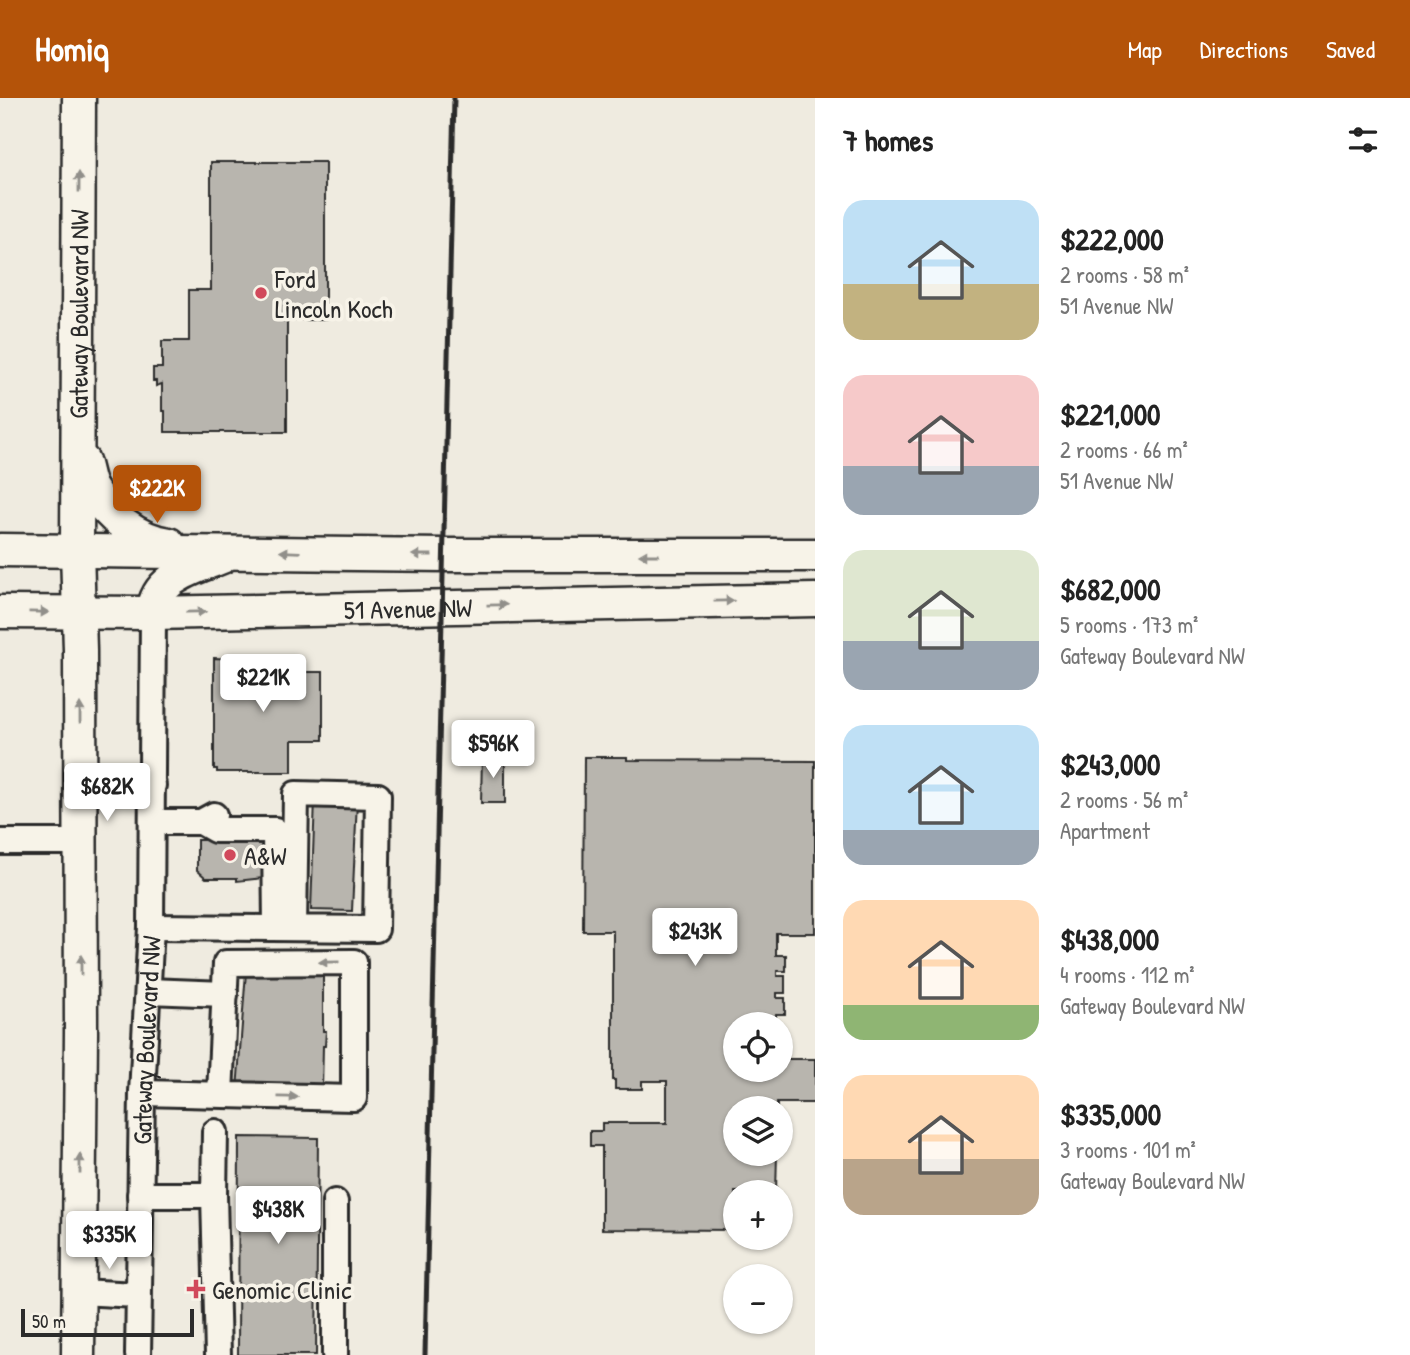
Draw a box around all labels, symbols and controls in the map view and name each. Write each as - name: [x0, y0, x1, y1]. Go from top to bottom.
- text: Homiq: [35, 27, 109, 71]
- text: Map: [1128, 33, 1162, 65]
- text: Directions: [1200, 33, 1288, 65]
- text: Saved: [1326, 33, 1375, 65]
- text: 7 homes: [843, 120, 933, 160]
- icon: filters: [1344, 121, 1382, 159]
- one-way arrow: [73, 171, 85, 193]
- street label: Gateway Boulevard NW: [60, 209, 96, 419]
- text: $222,000: [1060, 219, 1164, 259]
- icon: home: [899, 228, 983, 312]
- text: 2 rooms · 58 m²: [1060, 259, 1189, 290]
- place label: Ford Lincoln Koch: [274, 261, 393, 326]
- marker: Ford Lincoln Koch: [253, 285, 269, 301]
- text: 51 Avenue NW: [1060, 290, 1173, 321]
- text: $221,000: [1060, 394, 1161, 434]
- icon: home: [899, 403, 983, 487]
- text: 2 rooms · 66 m²: [1060, 434, 1188, 465]
- text: 51 Avenue NW: [1060, 465, 1173, 496]
- pin: $222K: [108, 466, 206, 525]
- text: $222K: [129, 472, 185, 503]
- one-way arrow: [279, 547, 301, 558]
- one-way arrow: [411, 549, 433, 561]
- one-way arrow: [638, 549, 660, 561]
- text: $682,000: [1060, 569, 1161, 609]
- icon: home: [899, 578, 983, 662]
- street label: 51 Avenue NW: [343, 589, 472, 627]
- one-way arrow: [714, 595, 736, 607]
- one-way arrow: [486, 600, 508, 611]
- one-way arrow: [29, 606, 51, 618]
- one-way arrow: [185, 606, 207, 618]
- text: 5 rooms · 173 m²: [1060, 609, 1198, 640]
- text: Gateway Boulevard NW: [1060, 640, 1245, 671]
- pin: $221K: [214, 654, 312, 714]
- text: $221K: [236, 661, 290, 692]
- one-way arrow: [74, 702, 86, 724]
- pin: $596K: [444, 720, 542, 780]
- text: $596K: [467, 727, 519, 758]
- text: $243,000: [1060, 744, 1160, 784]
- icon: home: [899, 753, 983, 837]
- pin: $682K: [58, 764, 156, 823]
- text: $682K: [80, 770, 134, 801]
- text: 2 rooms · 56 m²: [1060, 784, 1188, 815]
- text: Apartment: [1060, 815, 1150, 846]
- place label: A&W: [244, 838, 286, 873]
- marker: A&W: [222, 847, 238, 863]
- pin: $243K: [646, 908, 744, 968]
- text: $243K: [668, 915, 722, 946]
- text: $438,000: [1060, 919, 1159, 959]
- icon: home: [899, 928, 983, 1012]
- street label: Gateway Boulevard NW: [124, 935, 168, 1145]
- one-way arrow: [75, 954, 87, 976]
- one-way arrow: [318, 956, 340, 968]
- text: 4 rooms · 112 m²: [1060, 959, 1195, 990]
- text: Gateway Boulevard NW: [1060, 990, 1245, 1021]
- map controls: [723, 1012, 793, 1334]
- button: locate: [723, 1012, 793, 1082]
- one-way arrow: [278, 1091, 300, 1103]
- text: $335,000: [1060, 1094, 1161, 1134]
- button: layers: [723, 1096, 793, 1166]
- icon: home: [899, 1103, 983, 1187]
- text: 3 rooms · 101 m²: [1060, 1134, 1196, 1165]
- one-way arrow: [74, 1153, 86, 1175]
- text: Gateway Boulevard NW: [1060, 1165, 1245, 1196]
- button: +: [723, 1180, 793, 1250]
- pin: $438K: [229, 1186, 327, 1246]
- text: $438K: [252, 1193, 304, 1224]
- pin: $335K: [60, 1212, 158, 1271]
- text: $335K: [82, 1218, 136, 1249]
- button: −: [723, 1264, 793, 1334]
- place label: Genomic Clinic: [212, 1272, 351, 1307]
- marker: Genomic Clinic: [186, 1279, 206, 1299]
- scale bar: [21, 1306, 194, 1338]
- text: 50 m: [32, 1308, 66, 1334]

